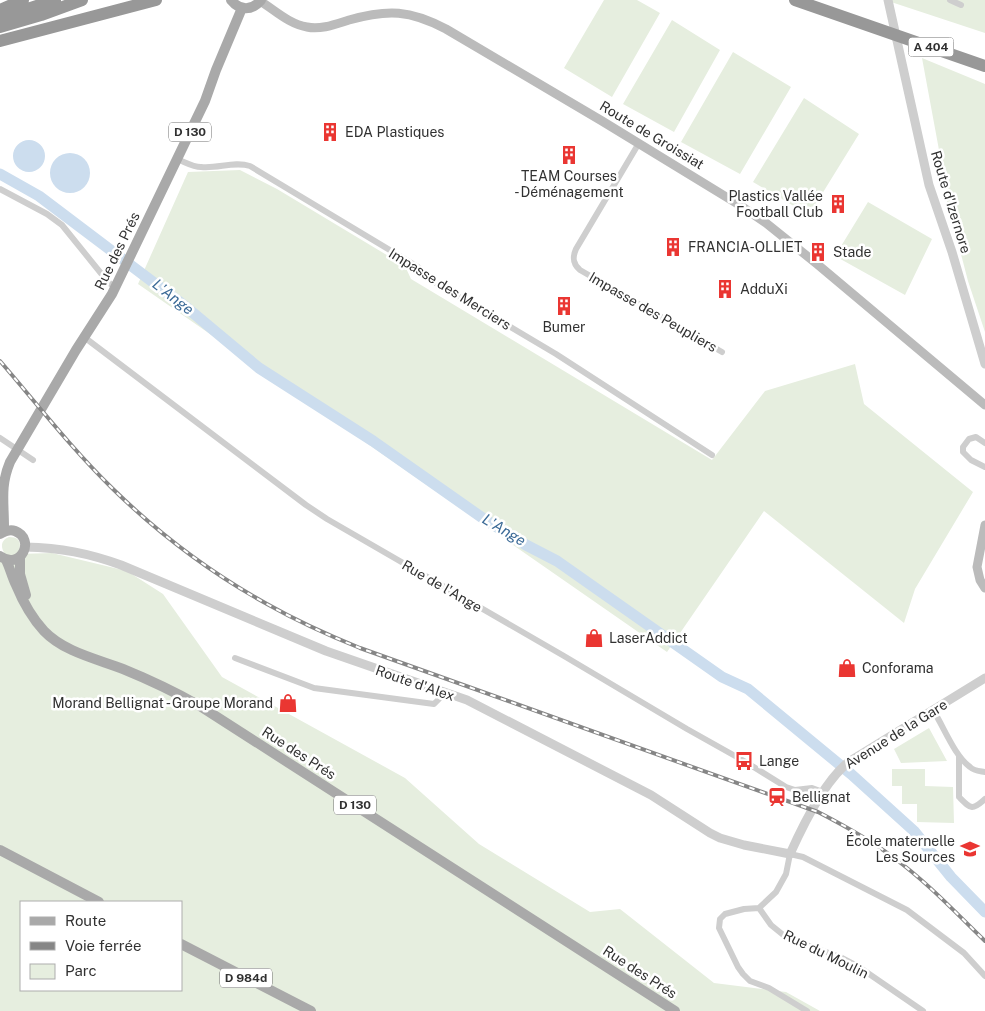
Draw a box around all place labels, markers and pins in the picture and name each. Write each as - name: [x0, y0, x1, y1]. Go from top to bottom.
- building icon: EDA Plastiques: [319, 121, 341, 143]
- place label: EDA Plastiques: [345, 124, 444, 140]
- building icon: TEAM Courses - Déménagement: [558, 144, 580, 166]
- place label: TEAM Courses - Déménagement: [514, 168, 624, 200]
- place label: Plastics Vallée Football Club: [728, 188, 823, 220]
- building icon: Plastics Vallée Football Club: [827, 193, 849, 215]
- building icon: FRANCIA-OLLIET: [662, 236, 684, 258]
- place label: FRANCIA-OLLIET: [688, 239, 802, 255]
- building icon: Stade: [807, 241, 829, 263]
- place label: Stade: [833, 244, 872, 260]
- building icon: AdduXi: [714, 278, 736, 300]
- place label: AdduXi: [740, 281, 788, 297]
- building icon: Bumer: [553, 295, 575, 317]
- place label: Bumer: [542, 319, 586, 335]
- shop icon: LaserAddict: [583, 627, 605, 649]
- place label: LaserAddict: [609, 630, 688, 646]
- shop icon: Conforama: [836, 657, 858, 679]
- place label: Conforama: [862, 660, 934, 676]
- shop icon: Morand Bellignat - Groupe Morand: [277, 692, 299, 714]
- place label: Morand Bellignat - Groupe Morand: [52, 695, 273, 711]
- bus stop icon: Lange: [733, 750, 755, 772]
- place label: Lange: [759, 753, 799, 769]
- station icon: Bellignat: [766, 786, 788, 808]
- place label: Bellignat: [792, 789, 851, 805]
- place label: École maternelle Les Sources: [846, 832, 955, 865]
- school or university icon: École maternelle Les Sources: [959, 838, 981, 860]

